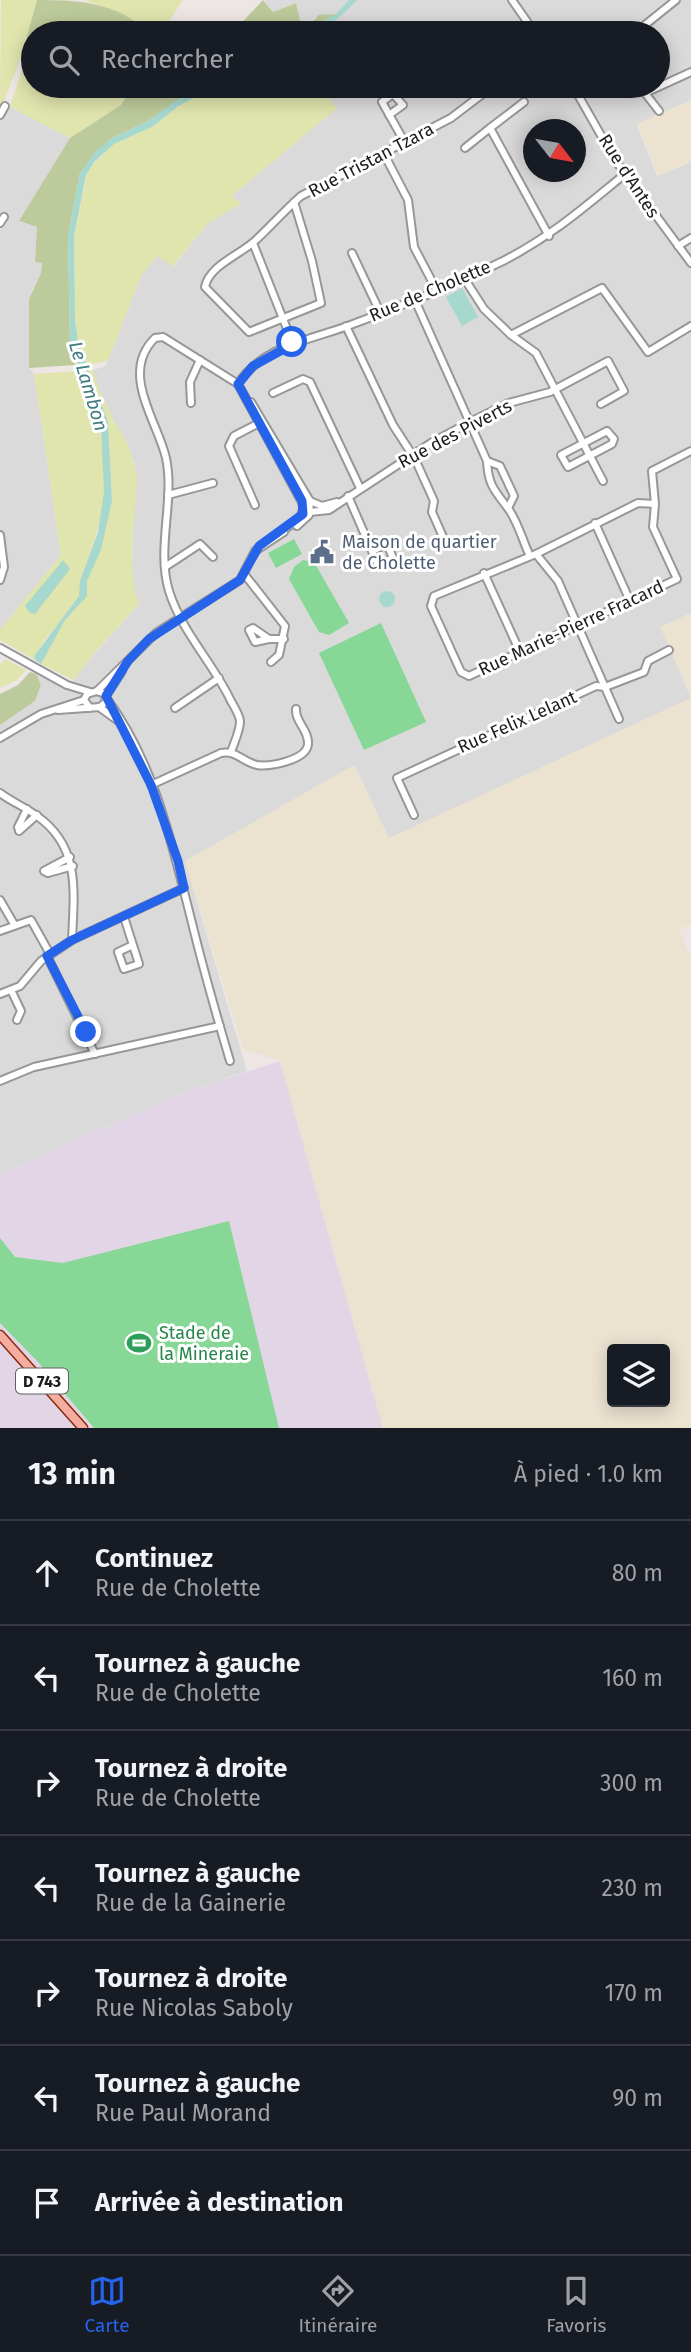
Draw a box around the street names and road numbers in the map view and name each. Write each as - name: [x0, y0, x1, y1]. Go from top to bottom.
- street label: Rue Tristan Tzara: [305, 118, 437, 202]
- street label: Rue d'Antes: [594, 130, 664, 222]
- street label: Rue de Cholette: [366, 256, 494, 326]
- street label: Rue des Piverts: [394, 395, 516, 473]
- street label: Rue Marie-Pierre Fracard: [475, 575, 667, 681]
- street label: Rue Felix Lelant: [454, 686, 580, 758]
- road number: D 743: [16, 1368, 68, 1394]

